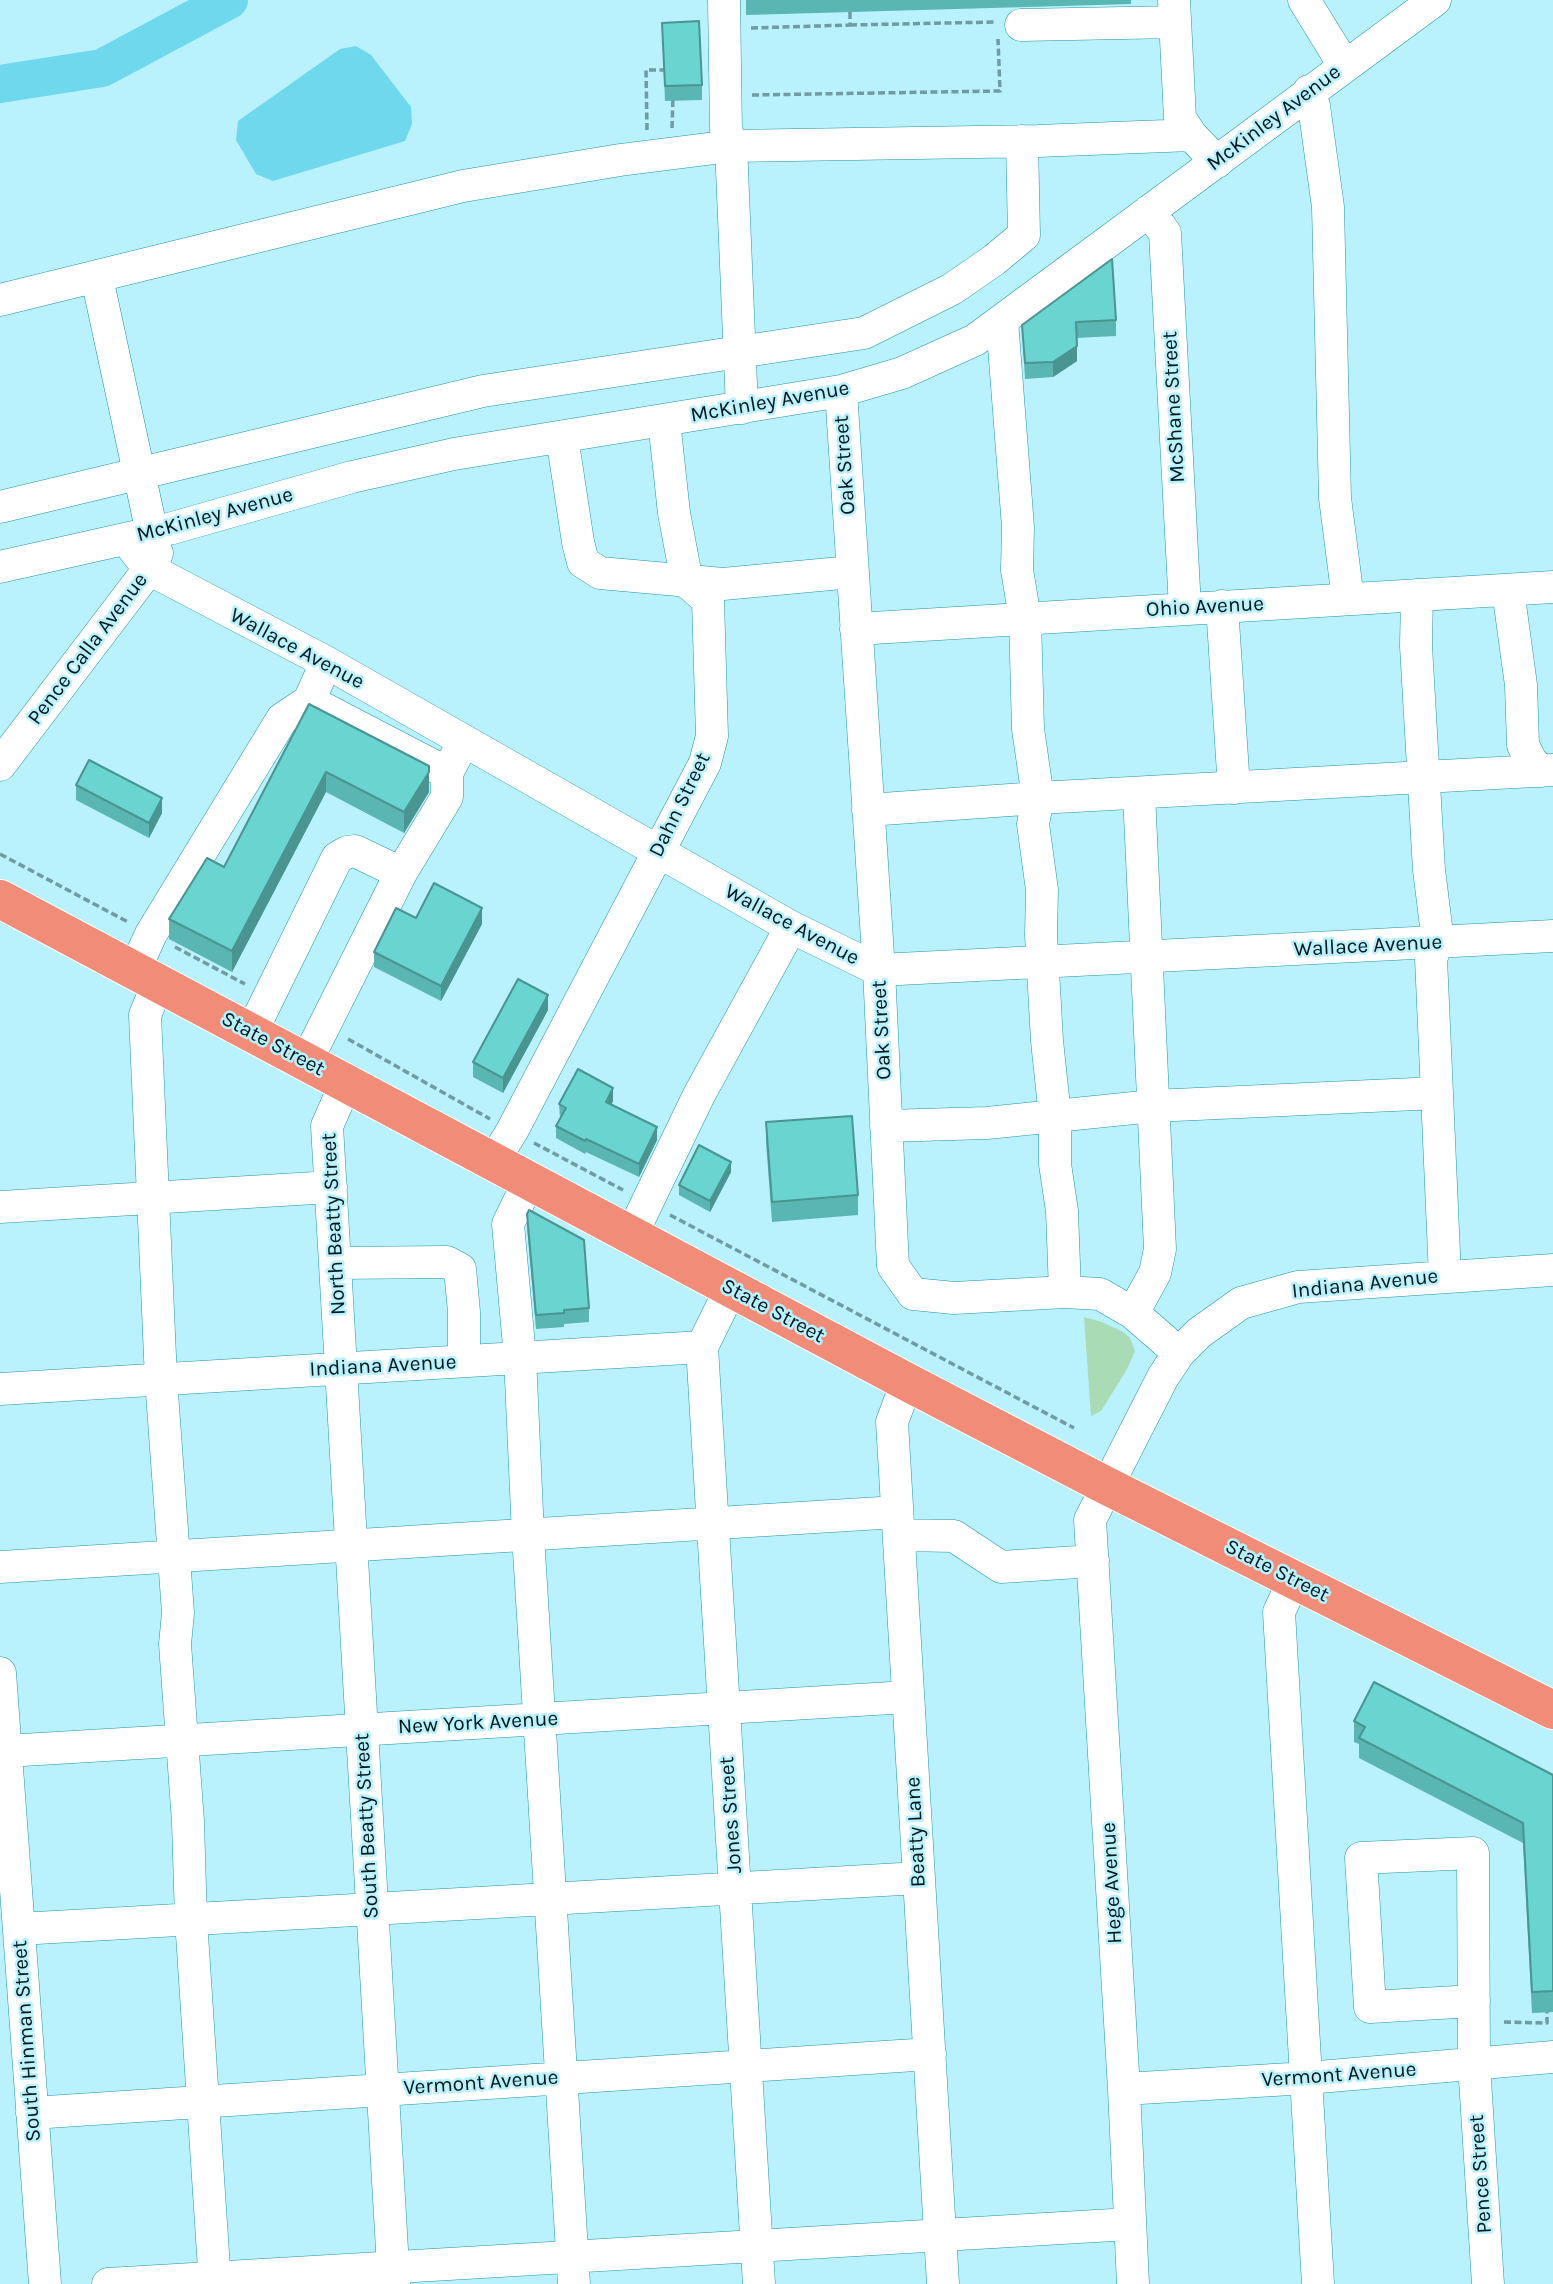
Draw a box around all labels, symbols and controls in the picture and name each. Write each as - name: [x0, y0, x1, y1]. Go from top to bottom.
- street label: McKinley Avenue: [1202, 60, 1346, 176]
- street label: McShane Street: [1157, 331, 1191, 483]
- street label: McKinley Avenue: [689, 376, 851, 428]
- street label: Oak Street: [829, 414, 861, 516]
- street label: McKinley Avenue: [134, 482, 296, 548]
- street label: Pence Calla Avenue: [23, 568, 153, 730]
- street label: Ohio Avenue: [1145, 591, 1265, 623]
- street label: Wallace Avenue: [225, 603, 369, 695]
- street label: Dahn Street: [644, 749, 716, 861]
- street label: Wallace Avenue: [720, 879, 864, 971]
- street label: Wallace Avenue: [1293, 930, 1443, 962]
- street label: Oak Street: [867, 980, 897, 1080]
- street label: State Street: [217, 1006, 329, 1082]
- street label: North Beatty Street: [317, 1132, 351, 1316]
- street label: Indiana Avenue: [1291, 1264, 1439, 1304]
- street label: State Street: [717, 1273, 829, 1349]
- street label: Indiana Avenue: [309, 1350, 457, 1382]
- street label: State Street: [1221, 1534, 1333, 1608]
- street label: New York Avenue: [397, 1706, 559, 1740]
- street label: South Beatty Street: [350, 1732, 384, 1920]
- street label: Jones Street: [714, 1756, 748, 1874]
- street label: Beatty Lane: [901, 1776, 931, 1888]
- street label: Hege Avenue: [1096, 1822, 1128, 1944]
- street label: South Hinman Street: [7, 1939, 47, 2143]
- street label: Vermont Avenue: [1261, 2057, 1417, 2093]
- street label: Vermont Avenue: [403, 2065, 559, 2101]
- street label: Pence Street: [1464, 2114, 1498, 2234]

